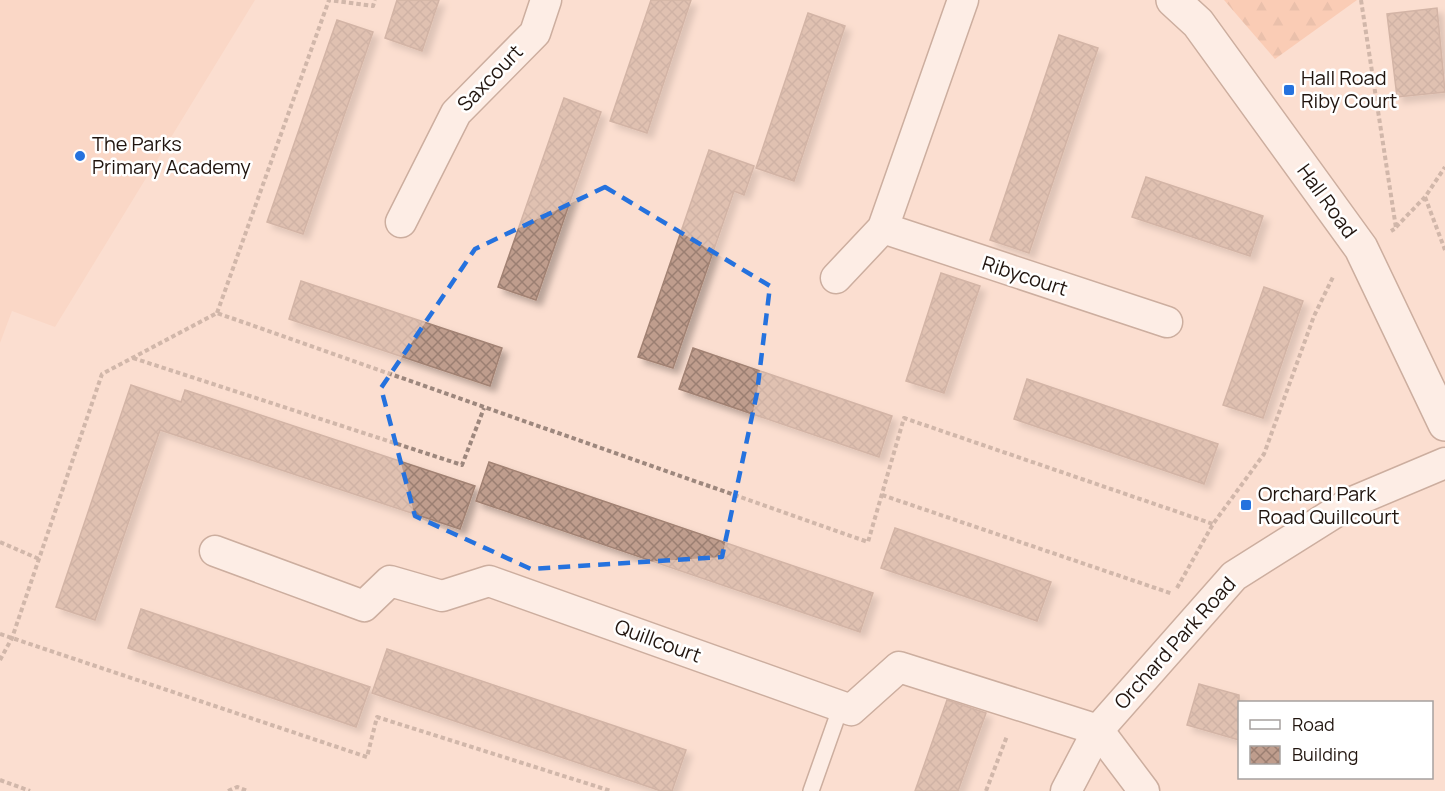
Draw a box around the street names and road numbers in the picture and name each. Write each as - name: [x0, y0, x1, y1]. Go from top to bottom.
- street label: Saxcourt: [451, 38, 528, 117]
- street label: Hall Road: [1291, 158, 1363, 243]
- street label: Ribycourt: [979, 249, 1071, 302]
- street label: Orchard Park Road: [1108, 571, 1241, 715]
- street label: Quillcourt: [611, 612, 705, 669]

